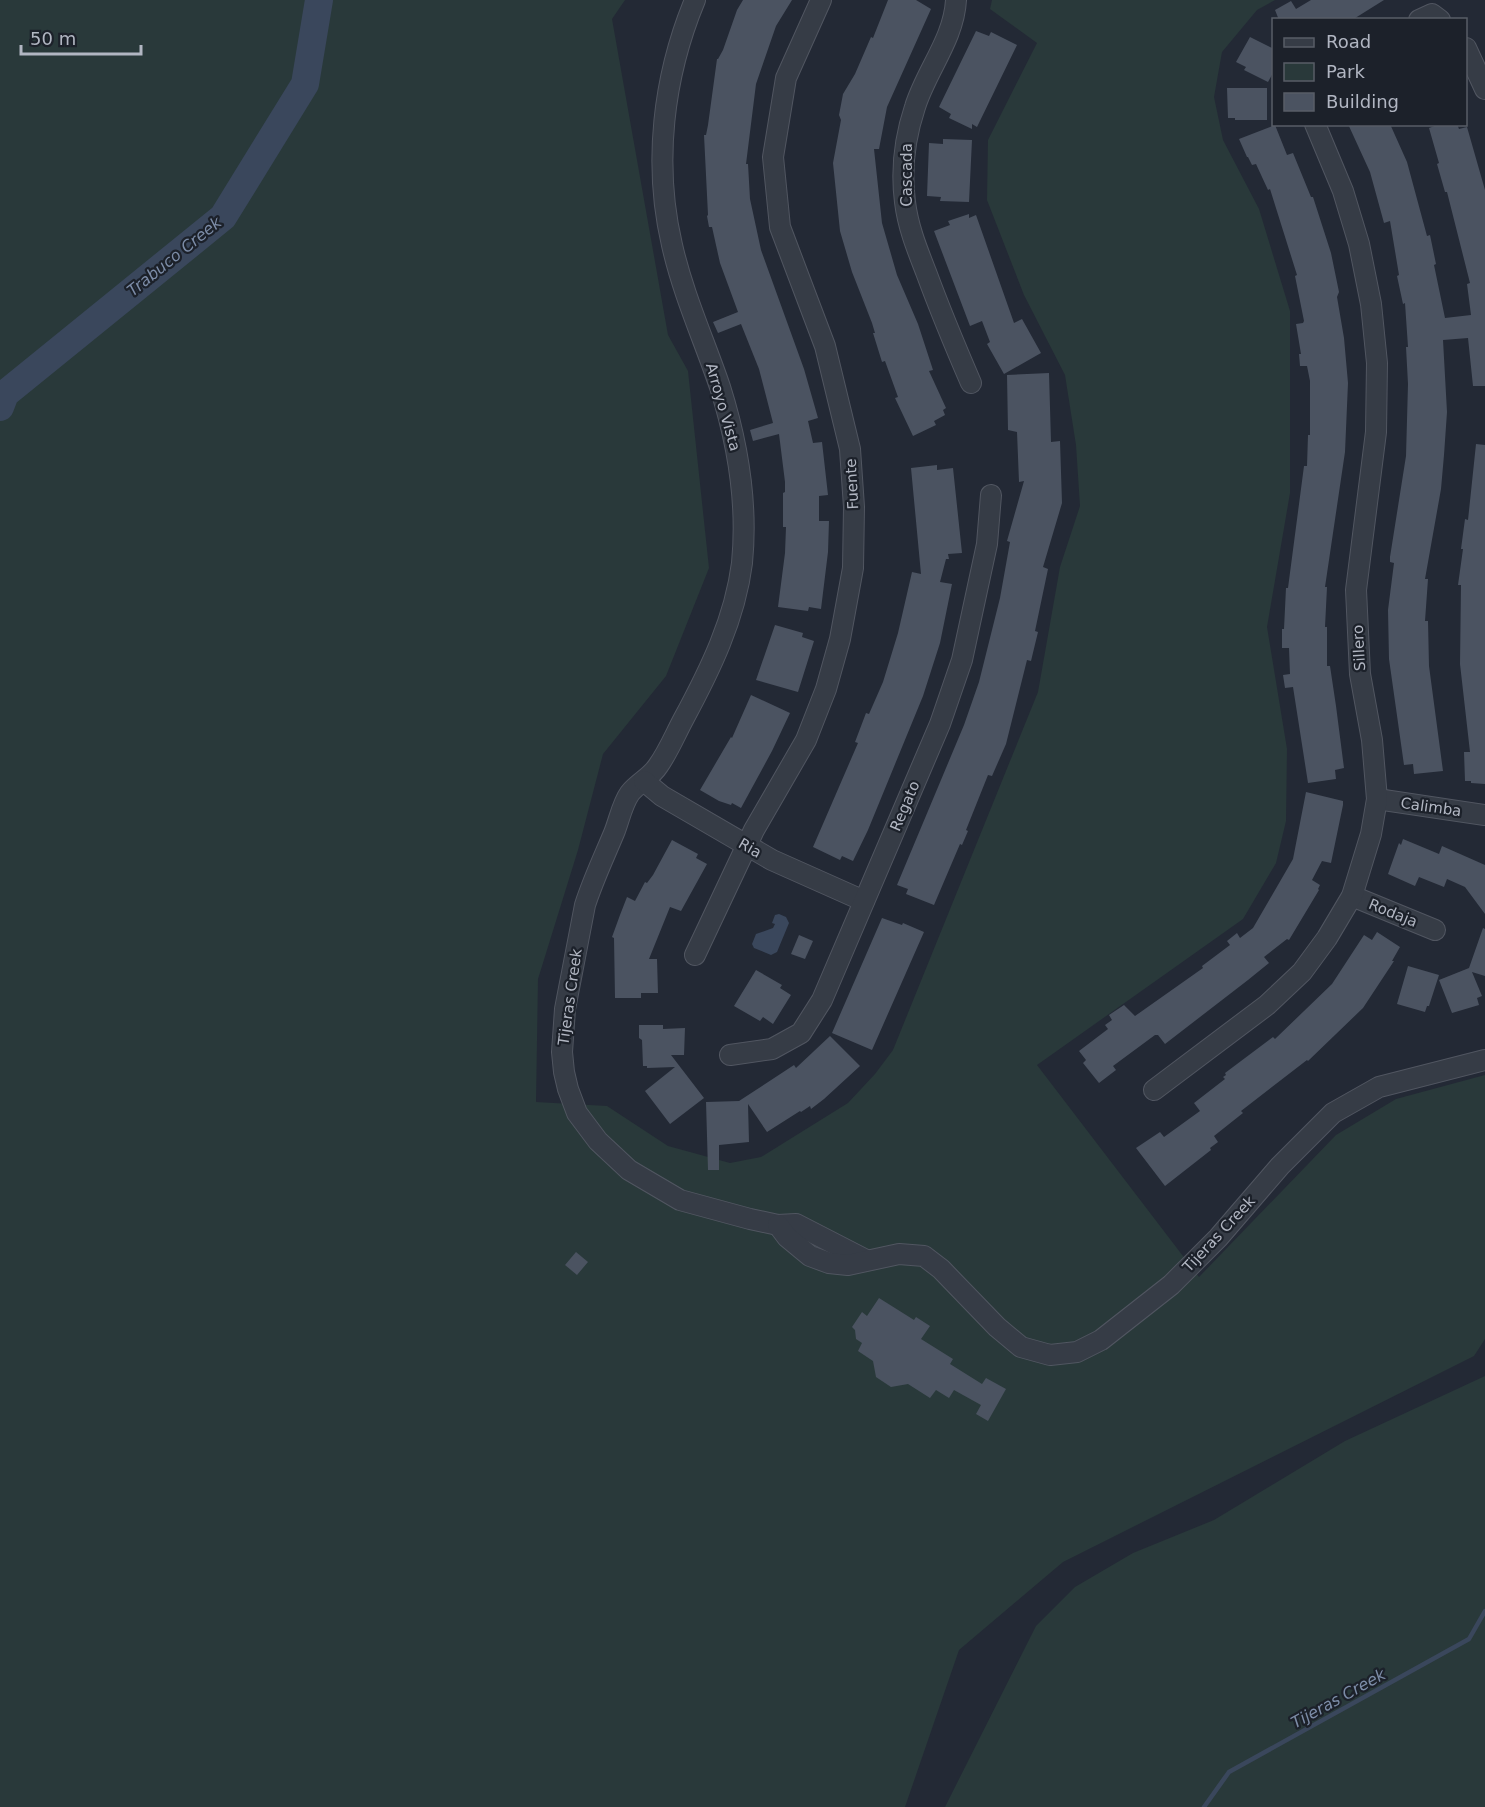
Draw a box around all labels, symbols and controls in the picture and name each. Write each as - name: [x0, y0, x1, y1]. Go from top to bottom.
- scale bar: [21, 18, 141, 56]
- legend: [1272, 18, 1467, 126]
- text: 50 m: [30, 28, 76, 49]
- text: Road: [1326, 31, 1371, 52]
- text: Park: [1326, 61, 1365, 82]
- text: Building: [1326, 91, 1399, 112]
- street label: Cascada: [898, 143, 916, 207]
- water label: Trabuco Creek: [123, 212, 226, 300]
- street label: Arroyo Vista: [702, 361, 744, 453]
- street label: Fuente: [842, 458, 862, 510]
- street label: Sillero: [1349, 624, 1369, 672]
- street label: Regato: [886, 778, 924, 834]
- street label: Calimba: [1399, 794, 1463, 820]
- street label: Ria: [735, 834, 765, 862]
- street label: Rodaja: [1366, 895, 1420, 931]
- street label: Tijeras Creek: [554, 947, 586, 1048]
- street label: Tijeras Creek: [1178, 1192, 1259, 1277]
- water label: Tijeras Creek: [1288, 1664, 1389, 1732]

